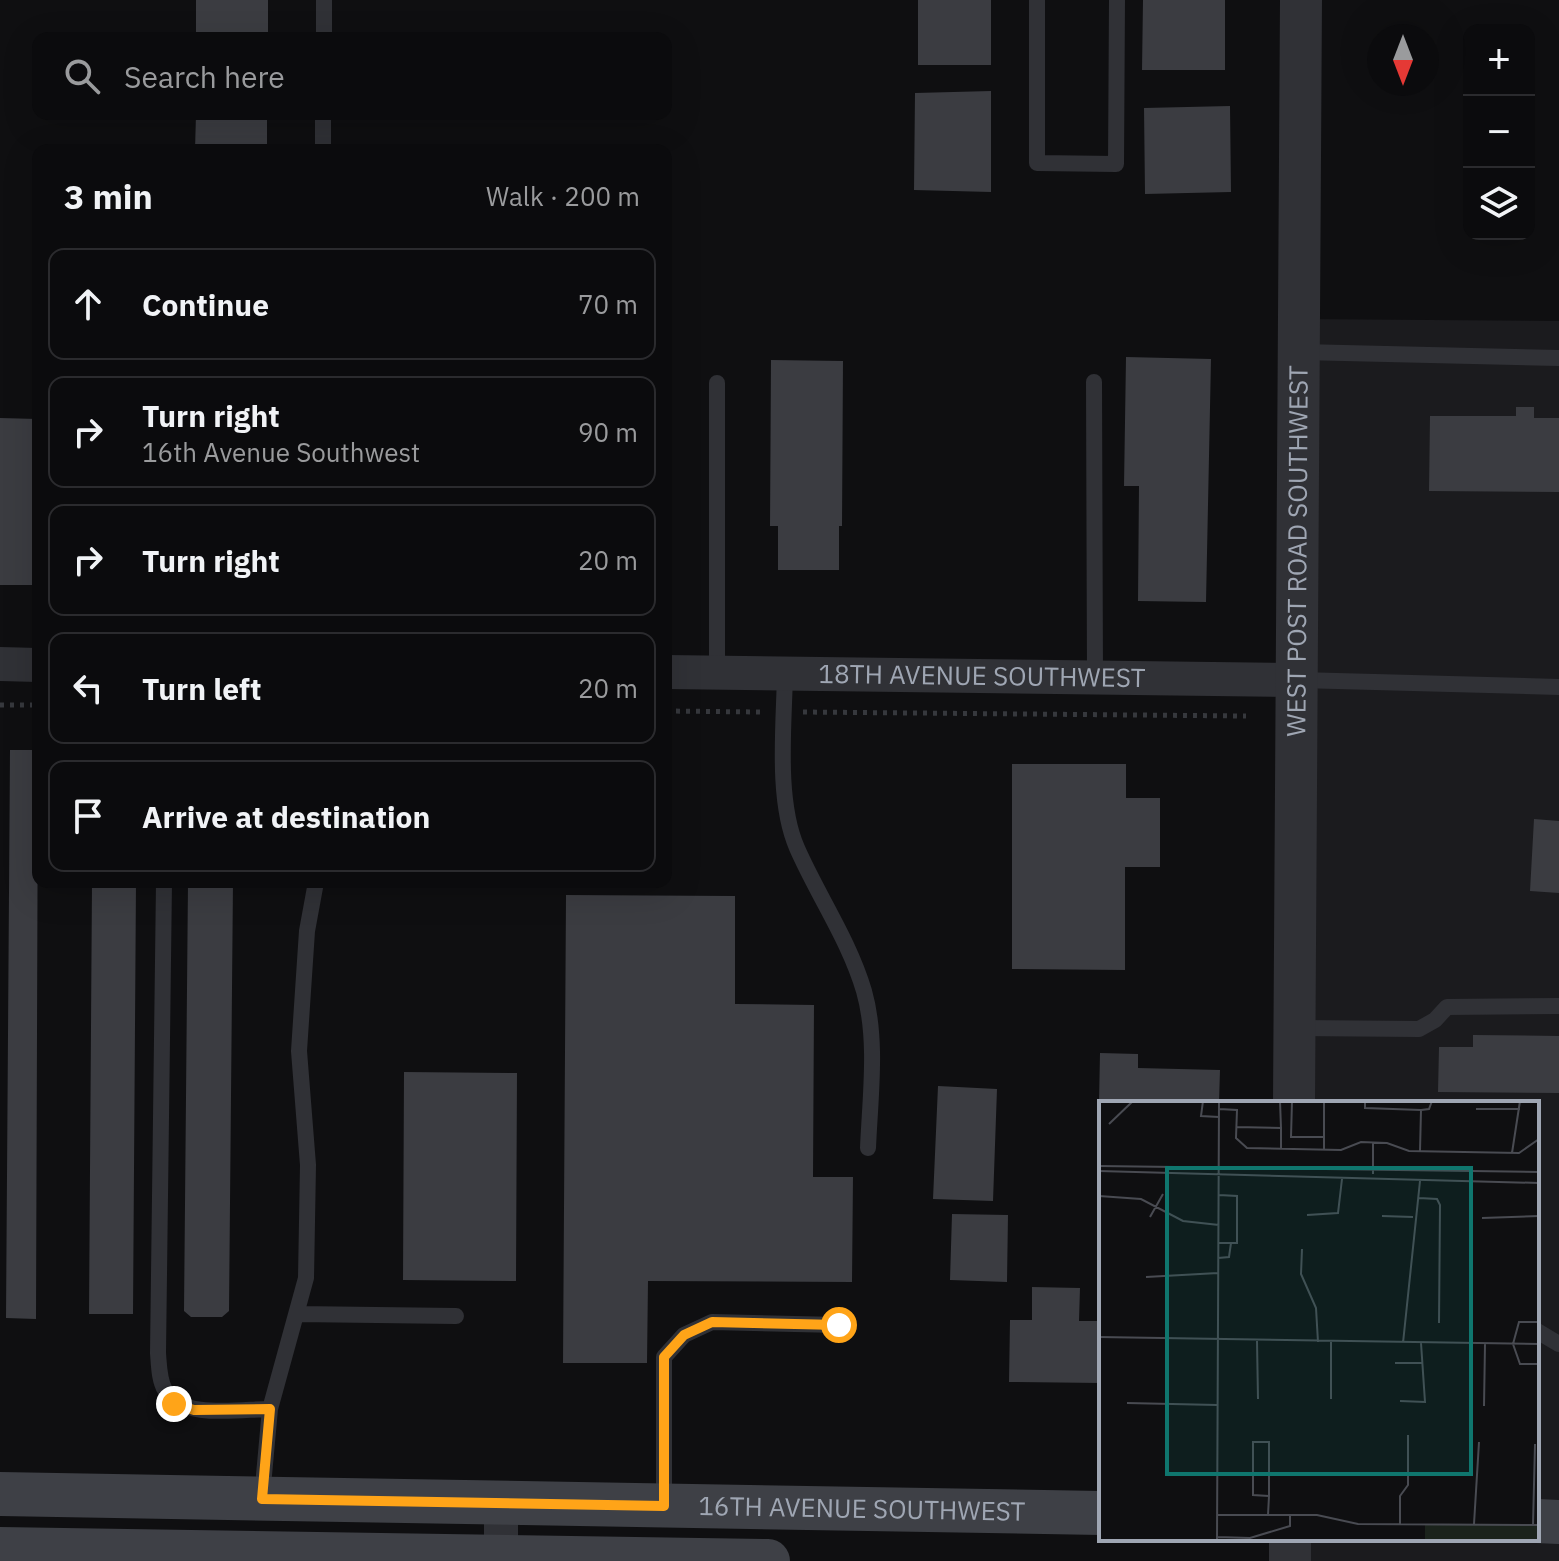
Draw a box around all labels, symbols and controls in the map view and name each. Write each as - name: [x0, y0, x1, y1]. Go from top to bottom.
- north arrow: [1367, 24, 1439, 96]
- map controls: [1463, 24, 1535, 240]
- button: +: [1463, 24, 1535, 96]
- search box: [32, 32, 672, 120]
- icon: search: [60, 54, 104, 98]
- text: Search here: [124, 57, 285, 96]
- button: −: [1463, 96, 1535, 168]
- button: layers: [1463, 168, 1535, 240]
- text: 3 min: [64, 174, 153, 218]
- text: Walk · 200 m: [486, 179, 640, 213]
- icon: ahead: [66, 282, 110, 326]
- text: Continue: [142, 285, 269, 324]
- text: 70 m: [578, 287, 638, 321]
- street label: WEST POST ROAD SOUTHWEST: [1278, 365, 1315, 737]
- text: Turn right: [142, 396, 280, 435]
- icon: right: [66, 410, 110, 454]
- text: 90 m: [578, 415, 638, 449]
- text: 16th Avenue Southwest: [142, 435, 420, 469]
- icon: right: [66, 538, 110, 582]
- text: Turn right: [142, 541, 280, 580]
- text: 20 m: [578, 543, 638, 577]
- street label: 18TH AVENUE SOUTHWEST: [818, 656, 1146, 694]
- icon: left: [66, 666, 110, 710]
- text: Turn left: [142, 669, 261, 708]
- text: 20 m: [578, 671, 638, 705]
- icon: arrive: [66, 794, 110, 838]
- text: Arrive at destination: [142, 797, 430, 836]
- inset map: [1099, 1101, 1539, 1541]
- route start: [821, 1307, 857, 1343]
- route end: [156, 1386, 192, 1422]
- street label: 16TH AVENUE SOUTHWEST: [698, 1488, 1026, 1528]

